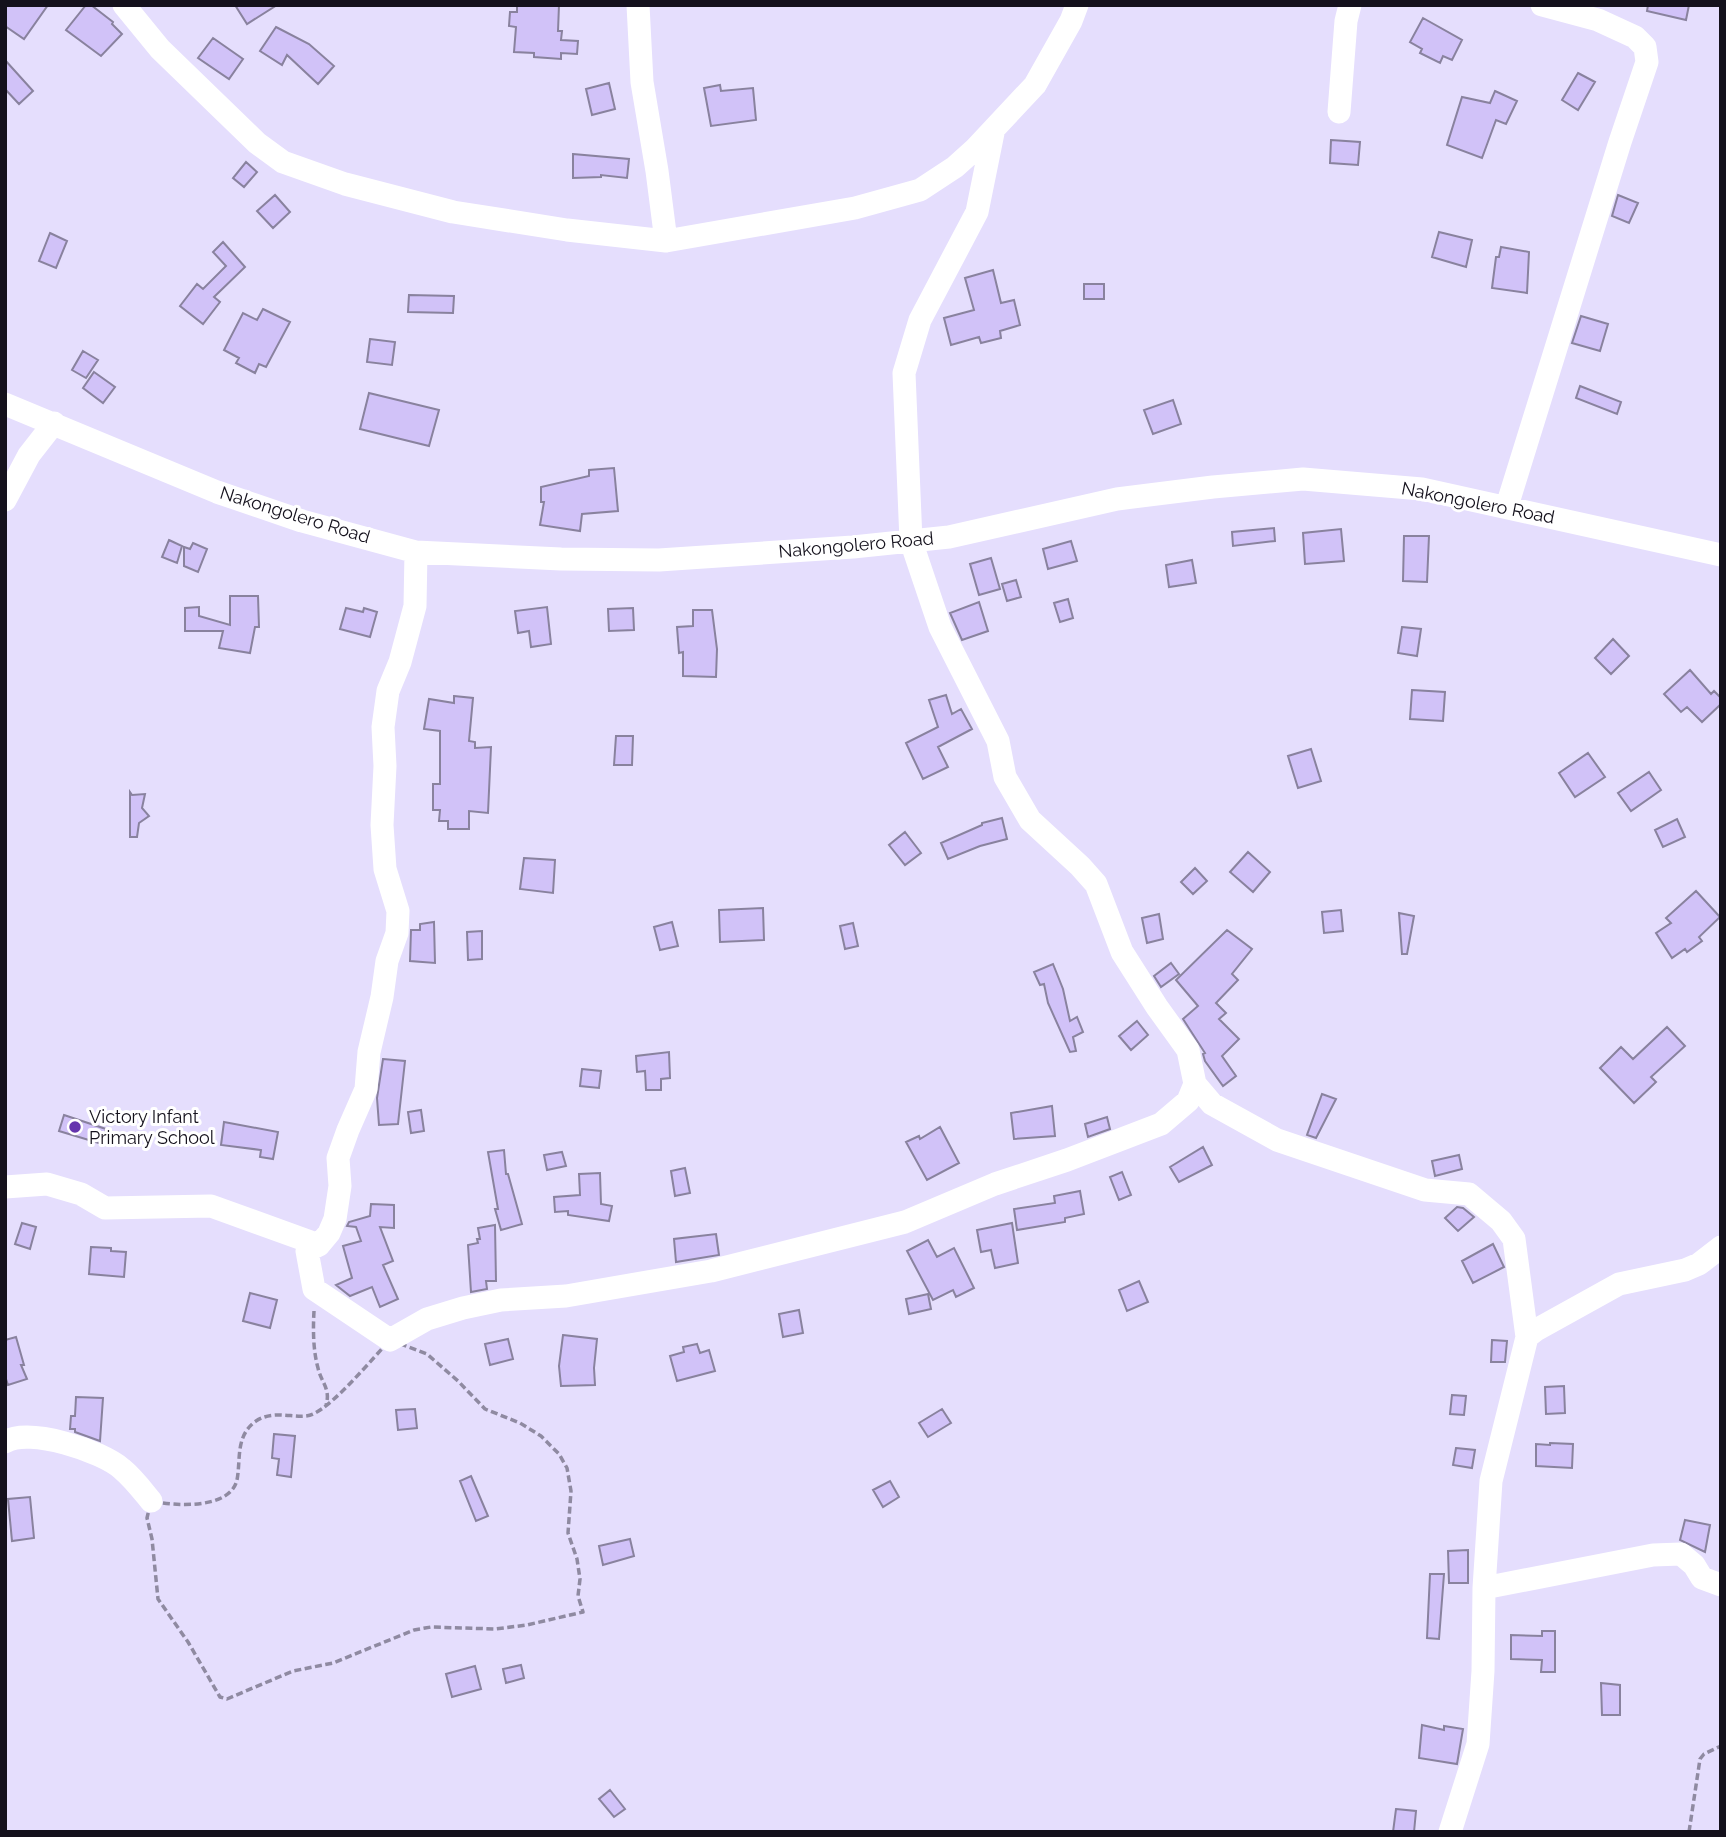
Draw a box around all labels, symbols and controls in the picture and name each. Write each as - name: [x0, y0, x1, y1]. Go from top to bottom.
- street label: Nakongolero Road: [1400, 477, 1557, 528]
- street label: Nakongolero Road: [218, 482, 373, 547]
- street label: Nakongolero Road: [778, 527, 934, 562]
- place label: Victory Infant Primary School: [89, 1106, 215, 1148]
- marker: Victory Infant Primary School: [67, 1119, 83, 1135]

